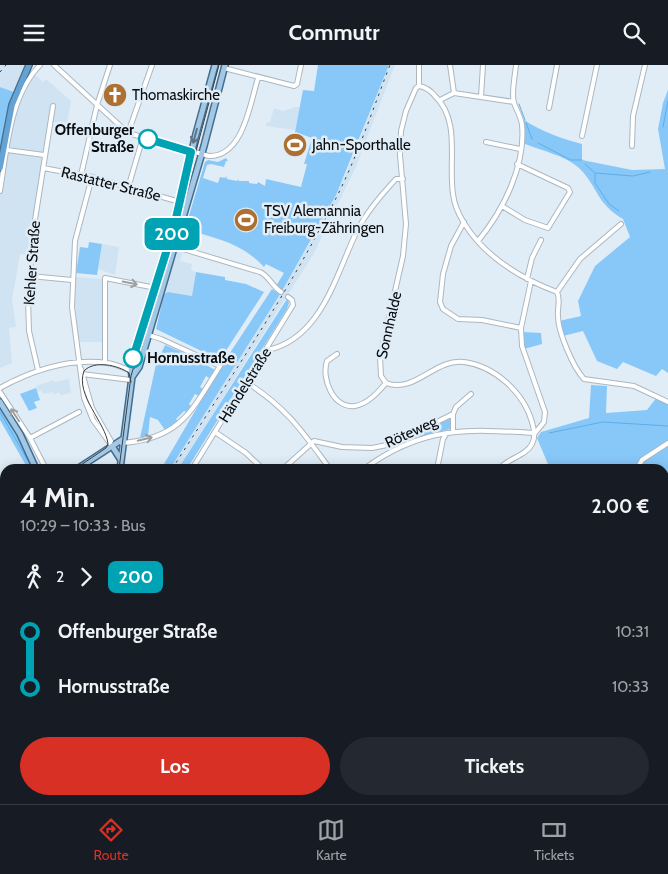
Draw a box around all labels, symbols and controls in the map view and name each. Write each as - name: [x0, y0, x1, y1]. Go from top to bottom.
- icon: menu: [20, 19, 48, 47]
- text: Commutr: [289, 19, 379, 46]
- icon: search: [620, 19, 648, 47]
- church icon: Thomaskirche: [102, 82, 128, 108]
- place label: Thomaskirche: [132, 86, 220, 104]
- place label: Offenburger Straße: [55, 121, 134, 156]
- one-way arrow: [190, 127, 199, 143]
- marker: Offenburger Straße: [138, 129, 158, 149]
- sports icon: Jahn-Sporthalle: [282, 132, 308, 158]
- place label: Jahn-Sporthalle: [311, 136, 411, 154]
- street label: Rastatter Straße: [59, 163, 163, 205]
- place label: TSV Alemannia Freiburg-Zähringen: [264, 202, 384, 237]
- sports icon: TSV Alemannia Freiburg-Zähringen: [233, 207, 259, 233]
- line badge: 200: [143, 218, 201, 250]
- street label: Kehler Straße: [20, 220, 44, 306]
- text: 200: [155, 223, 189, 245]
- one-way arrow: [122, 279, 138, 288]
- street label: Sonnhalde: [373, 289, 406, 360]
- street label: Händelstraße: [215, 344, 275, 426]
- marker: Hornusstraße: [123, 348, 143, 368]
- place label: Hornusstraße: [147, 349, 235, 367]
- one-way arrow: [10, 408, 20, 422]
- street label: Röteweg: [382, 412, 440, 452]
- one-way arrow: [136, 434, 152, 443]
- text: 4 Min.: [20, 480, 95, 514]
- text: 2.00 €: [592, 495, 649, 518]
- text: 10:29 – 10:33 · Bus: [20, 516, 146, 535]
- icon: walk: [20, 563, 48, 591]
- icon: forward: [72, 563, 100, 591]
- text: 200: [118, 566, 153, 588]
- text: 2: [56, 567, 64, 586]
- text: Offenburger Straße: [58, 620, 217, 643]
- text: 10:31: [615, 622, 649, 641]
- text: Hornusstraße: [58, 675, 169, 698]
- text: 10:33: [612, 677, 649, 696]
- button: Los: [20, 737, 330, 795]
- button: Tickets: [340, 737, 649, 795]
- tab: Route: [94, 816, 129, 864]
- tab: Karte: [316, 816, 347, 864]
- tab: Tickets: [534, 816, 574, 864]

